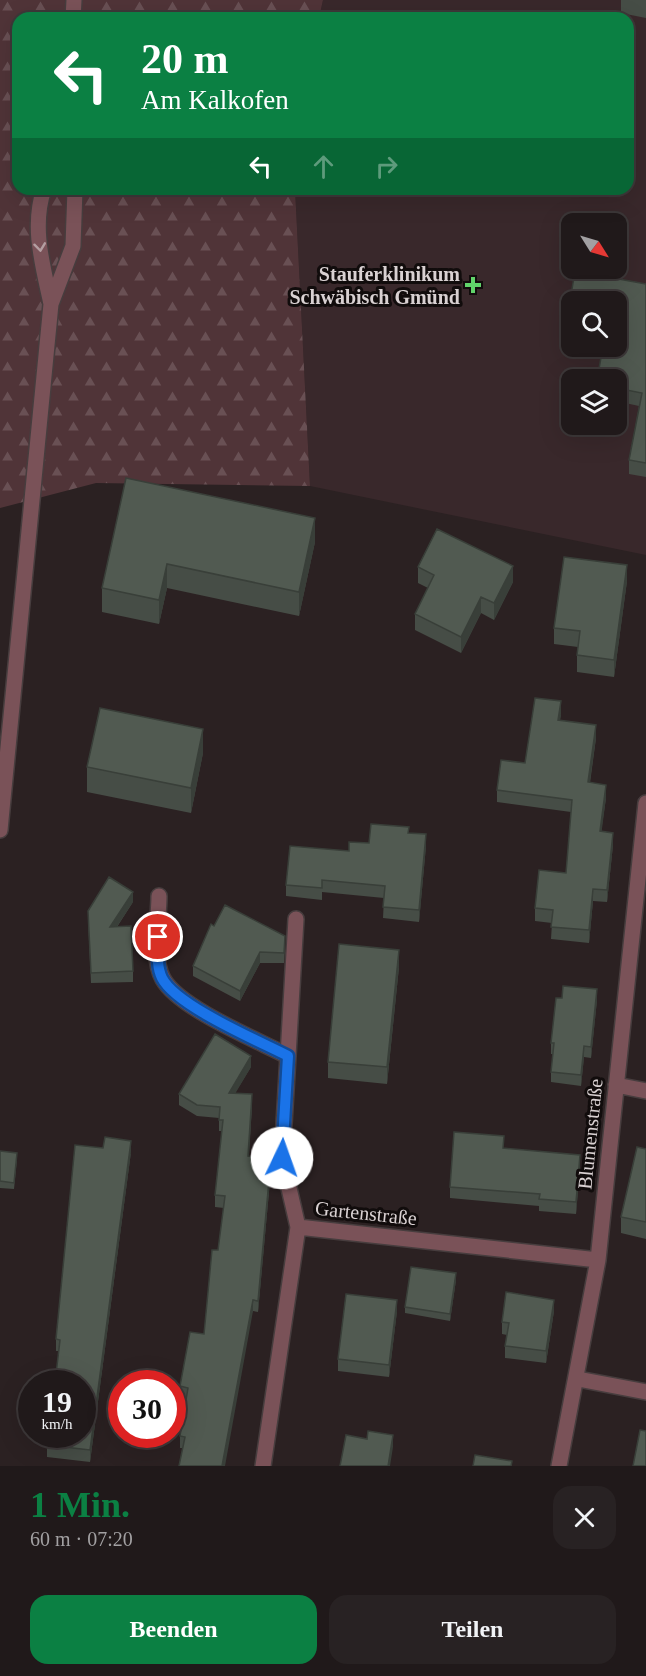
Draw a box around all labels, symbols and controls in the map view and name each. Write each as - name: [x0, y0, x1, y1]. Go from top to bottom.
- icon: left: [42, 36, 120, 114]
- text: 20 m: [141, 36, 229, 82]
- text: Am Kalkofen: [141, 85, 289, 115]
- icon: left: [244, 150, 277, 183]
- icon: ahead: [307, 150, 340, 183]
- icon: right: [370, 150, 403, 183]
- north arrow: [561, 213, 627, 279]
- map controls: [561, 213, 627, 435]
- one-way arrow: [33, 242, 46, 251]
- place label: Stauferklinikum Schwäbisch Gmünd: [289, 263, 460, 308]
- marker: Stauferklinikum Schwäbisch Gmünd: [464, 276, 482, 294]
- button: search: [561, 291, 627, 357]
- button: layers: [561, 369, 627, 435]
- pin: [132, 911, 183, 962]
- icon: arrive: [141, 920, 174, 953]
- street label: Blumenstraße: [573, 1077, 607, 1190]
- position arrow: [250, 1126, 314, 1190]
- street label: Gartenstraße: [314, 1197, 418, 1229]
- speed limit sign: 30: [108, 1370, 186, 1448]
- text: 19: [42, 1385, 72, 1418]
- text: km/h: [42, 1416, 72, 1432]
- text: 1 Min.: [30, 1485, 130, 1525]
- button: close: [553, 1486, 616, 1549]
- text: 60 m · 07:20: [30, 1528, 133, 1550]
- button: Beenden: [30, 1595, 317, 1664]
- button: Teilen: [329, 1595, 616, 1664]

